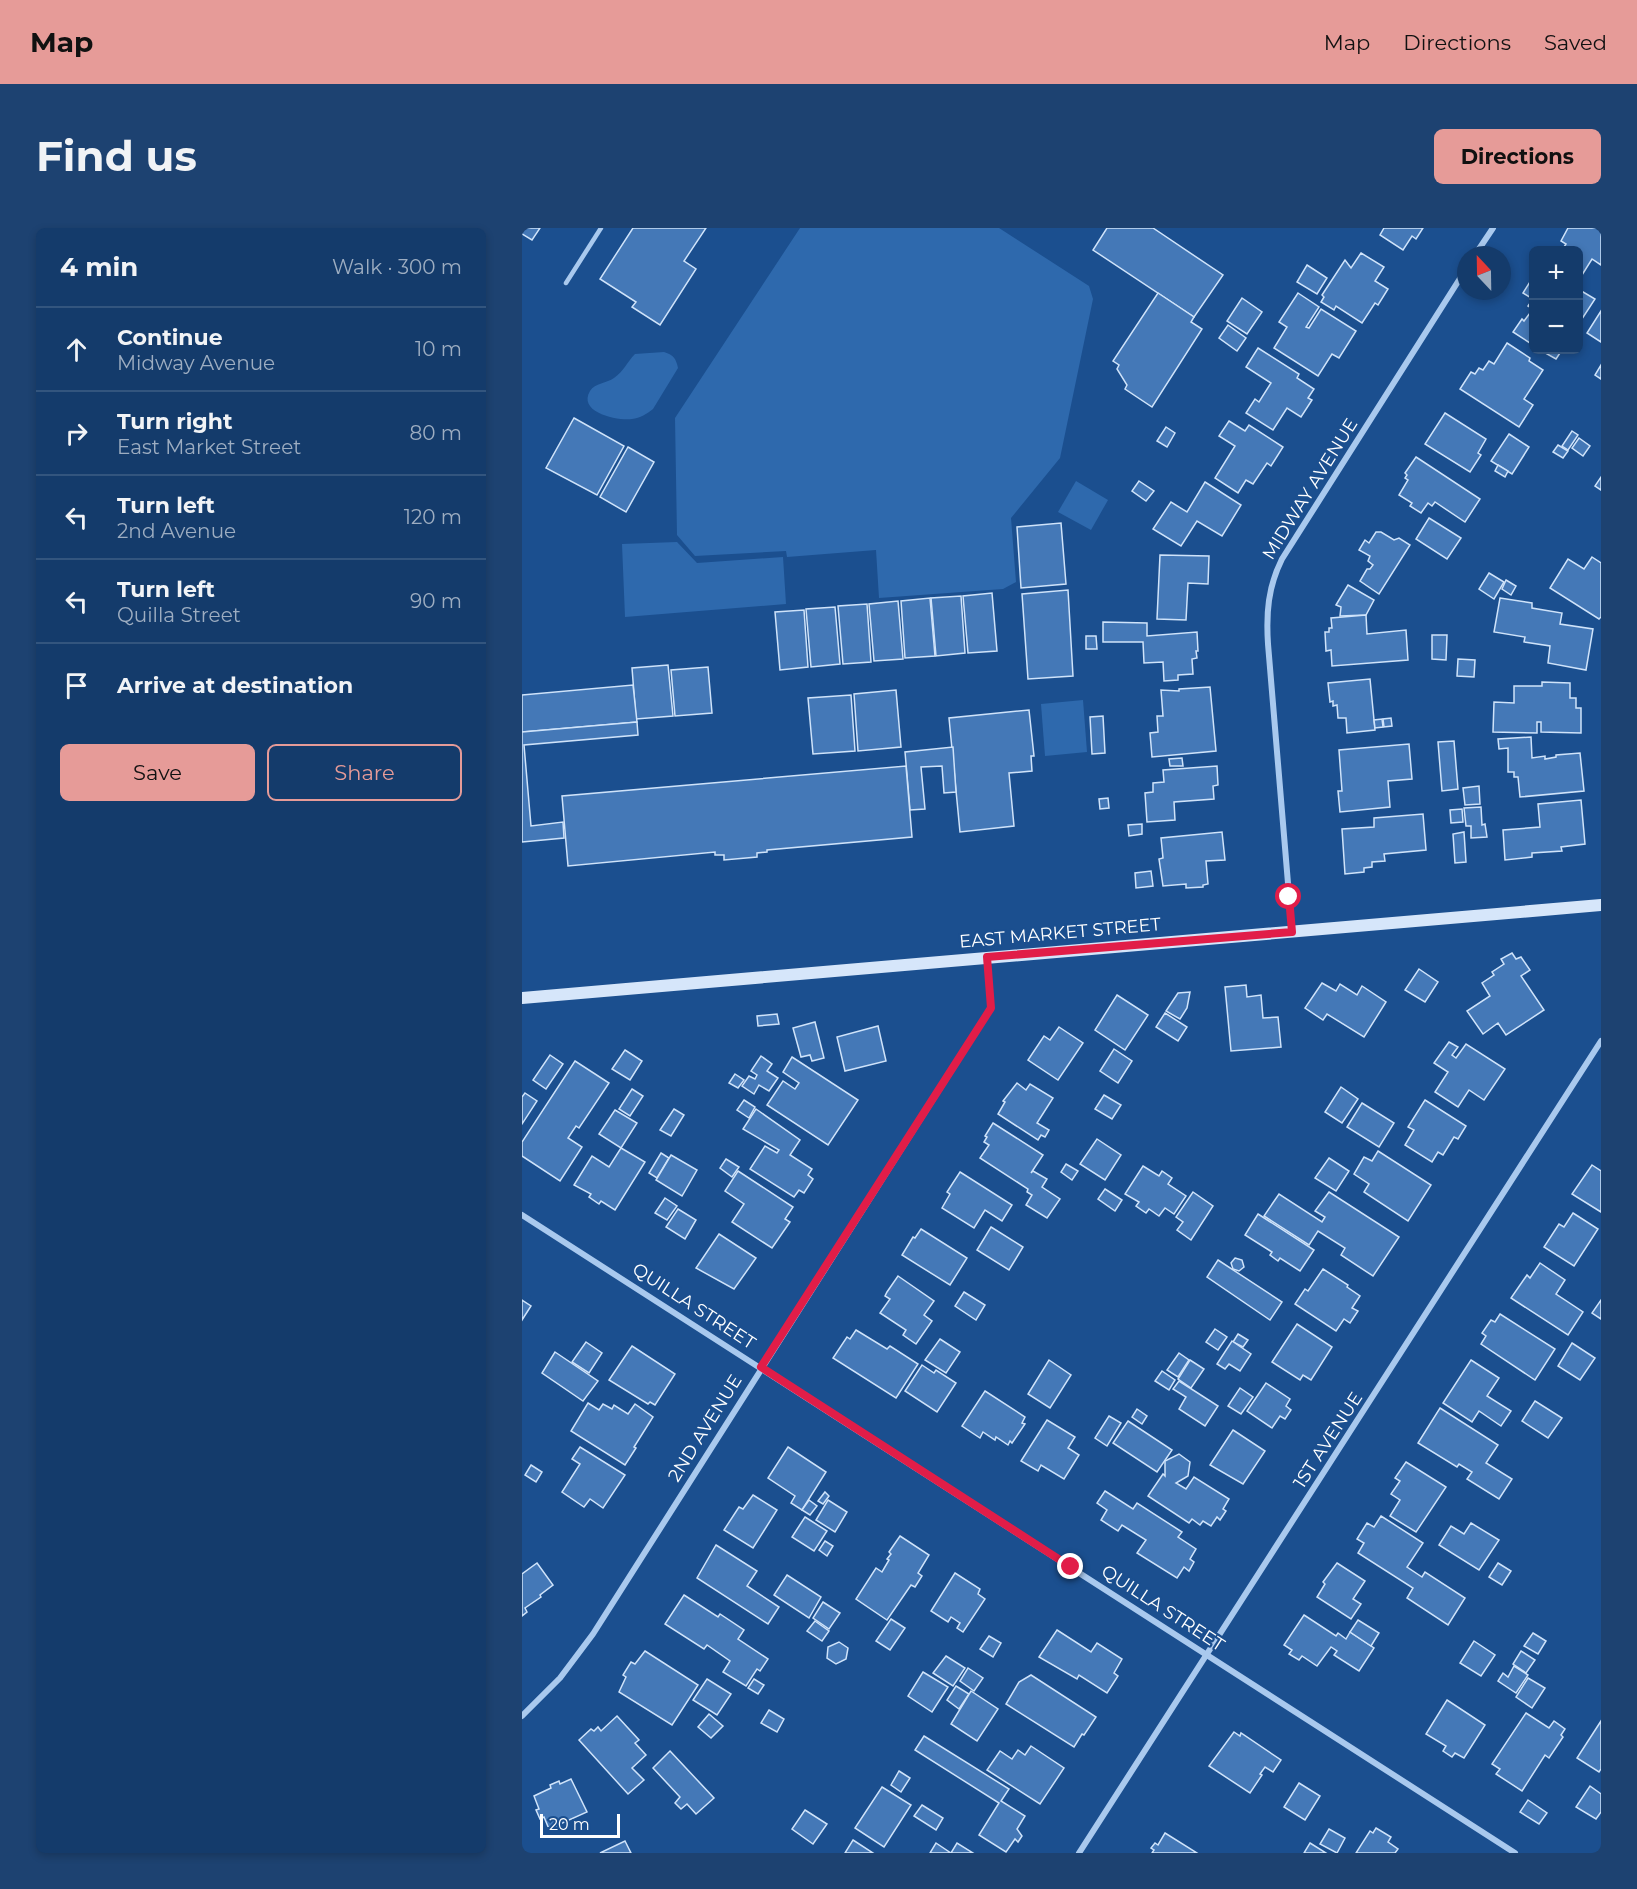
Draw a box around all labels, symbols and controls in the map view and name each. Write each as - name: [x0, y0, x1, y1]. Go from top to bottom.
- text: Map: [30, 25, 93, 59]
- text: Map: [1324, 30, 1370, 55]
- text: Directions: [1403, 30, 1511, 55]
- text: Saved: [1544, 30, 1607, 55]
- button: Directions: [1434, 129, 1601, 184]
- text: Find us: [36, 130, 197, 182]
- north arrow: [1457, 246, 1511, 300]
- map controls: [1529, 246, 1583, 354]
- button: +: [1529, 246, 1583, 300]
- text: 4 min: [60, 251, 138, 283]
- text: Walk · 300 m: [332, 255, 462, 279]
- button: −: [1529, 300, 1583, 354]
- text: Continue: [117, 324, 223, 351]
- icon: ahead: [60, 333, 93, 366]
- text: 10 m: [415, 337, 462, 361]
- text: Midway Avenue: [117, 351, 275, 375]
- text: Turn right: [117, 408, 232, 435]
- street label: MIDWAY AVENUE: [1258, 414, 1362, 564]
- icon: right: [60, 417, 93, 450]
- text: 80 m: [410, 421, 462, 445]
- text: East Market Street: [117, 435, 301, 459]
- text: Turn left: [117, 492, 215, 519]
- icon: left: [60, 501, 93, 534]
- text: 120 m: [404, 505, 462, 529]
- text: 2nd Avenue: [117, 519, 236, 543]
- text: Turn left: [117, 576, 215, 603]
- icon: left: [60, 585, 93, 618]
- text: 90 m: [410, 589, 462, 613]
- text: Quilla Street: [117, 603, 241, 627]
- icon: arrive: [60, 669, 93, 702]
- text: Arrive at destination: [117, 672, 353, 699]
- button: Save: [60, 744, 255, 801]
- button: Share: [267, 744, 462, 801]
- route start: [1275, 883, 1301, 909]
- street label: EAST MARKET STREET: [958, 913, 1163, 953]
- street label: QUILLA STREET: [628, 1258, 760, 1354]
- street label: 2ND AVENUE: [663, 1370, 747, 1486]
- street label: 1ST AVENUE: [1289, 1388, 1367, 1492]
- route end: [1057, 1553, 1083, 1579]
- street label: QUILLA STREET: [1097, 1560, 1229, 1656]
- scale bar: [540, 1811, 620, 1838]
- text: 20 m: [549, 1815, 590, 1834]

